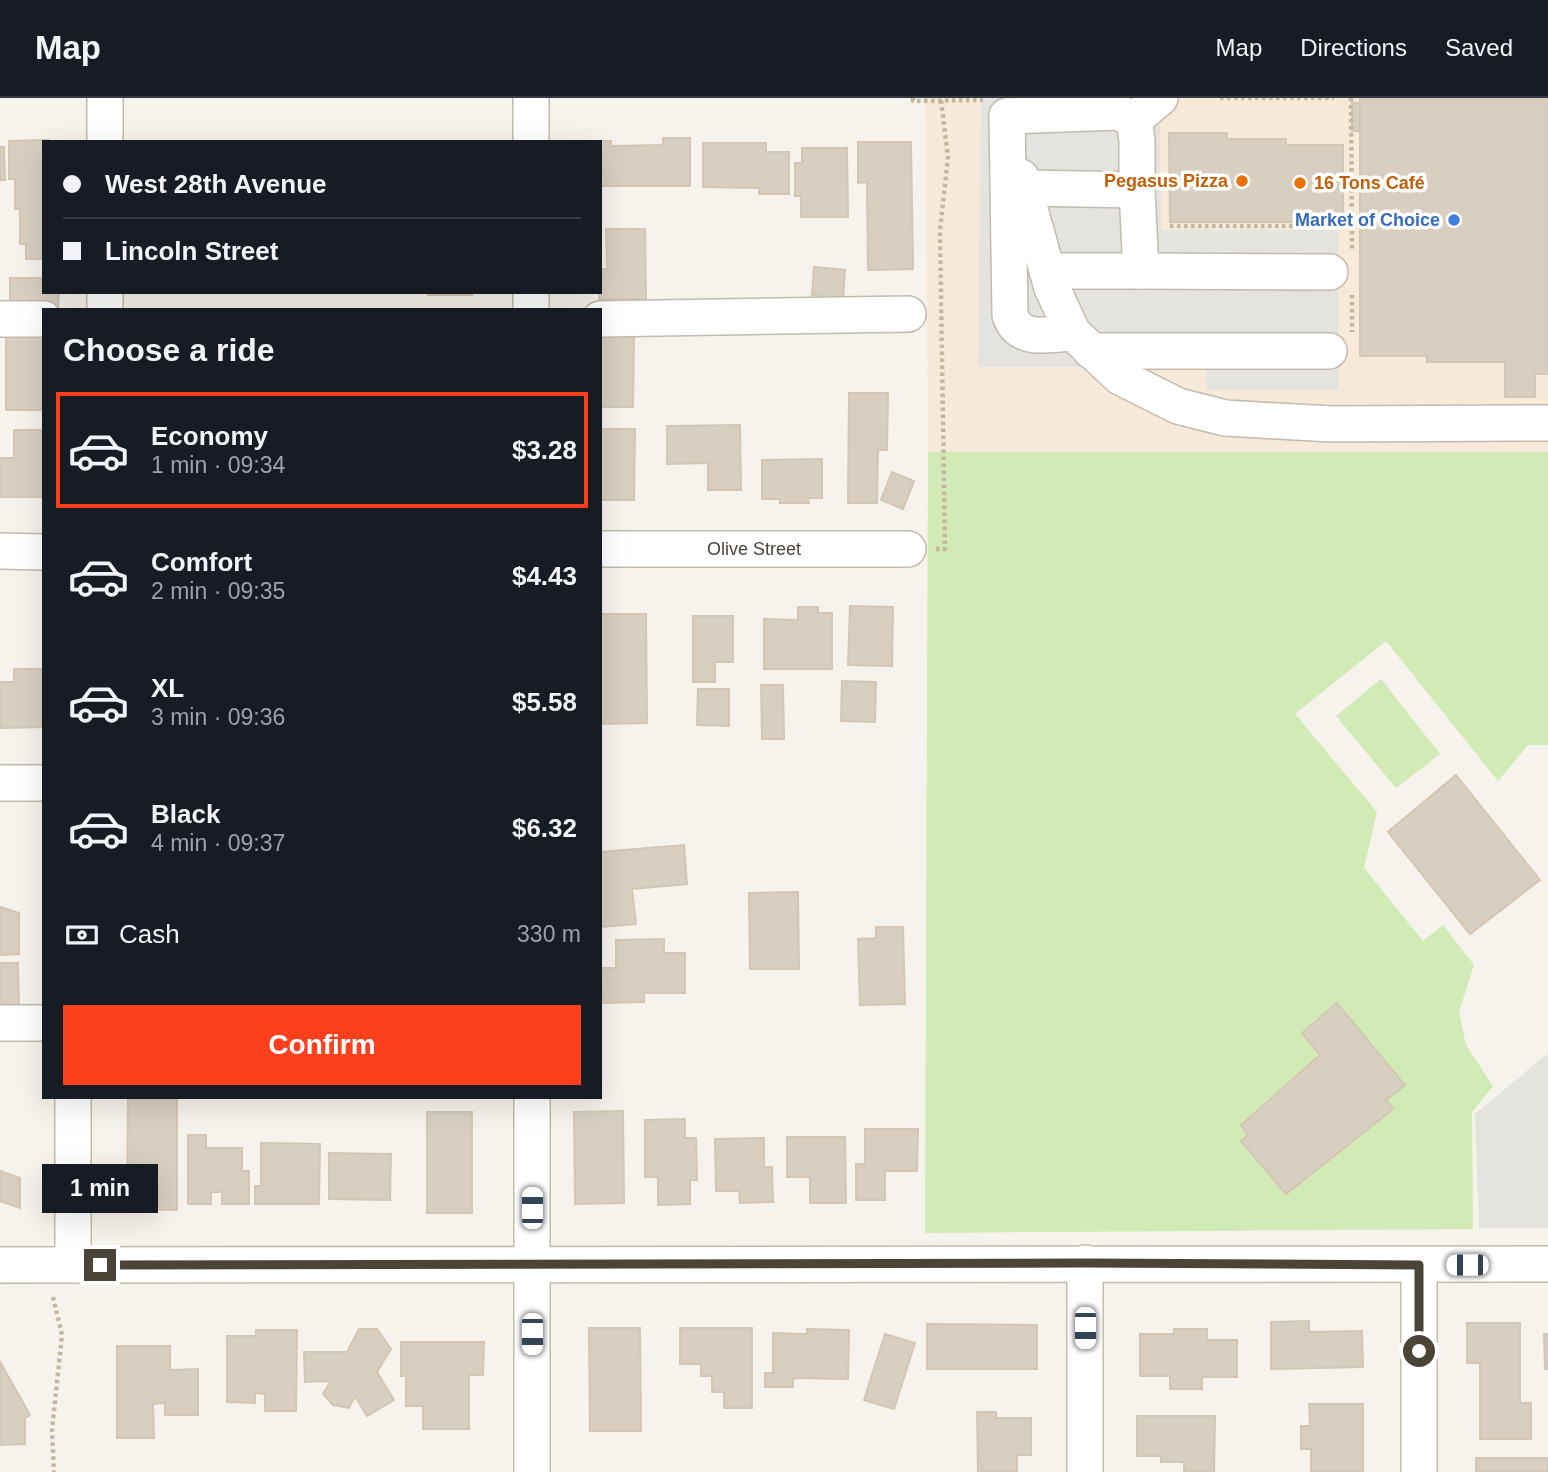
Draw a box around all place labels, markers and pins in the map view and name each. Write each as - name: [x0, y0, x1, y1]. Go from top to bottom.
- place label: Pegasus Pizza: [1104, 171, 1229, 191]
- marker: Pegasus Pizza: [1234, 173, 1250, 189]
- place label: 16 Tons Café: [1314, 173, 1425, 193]
- marker: 16 Tons Café: [1292, 175, 1308, 191]
- place label: Market of Choice: [1295, 210, 1440, 230]
- marker: Market of Choice: [1446, 212, 1462, 228]

